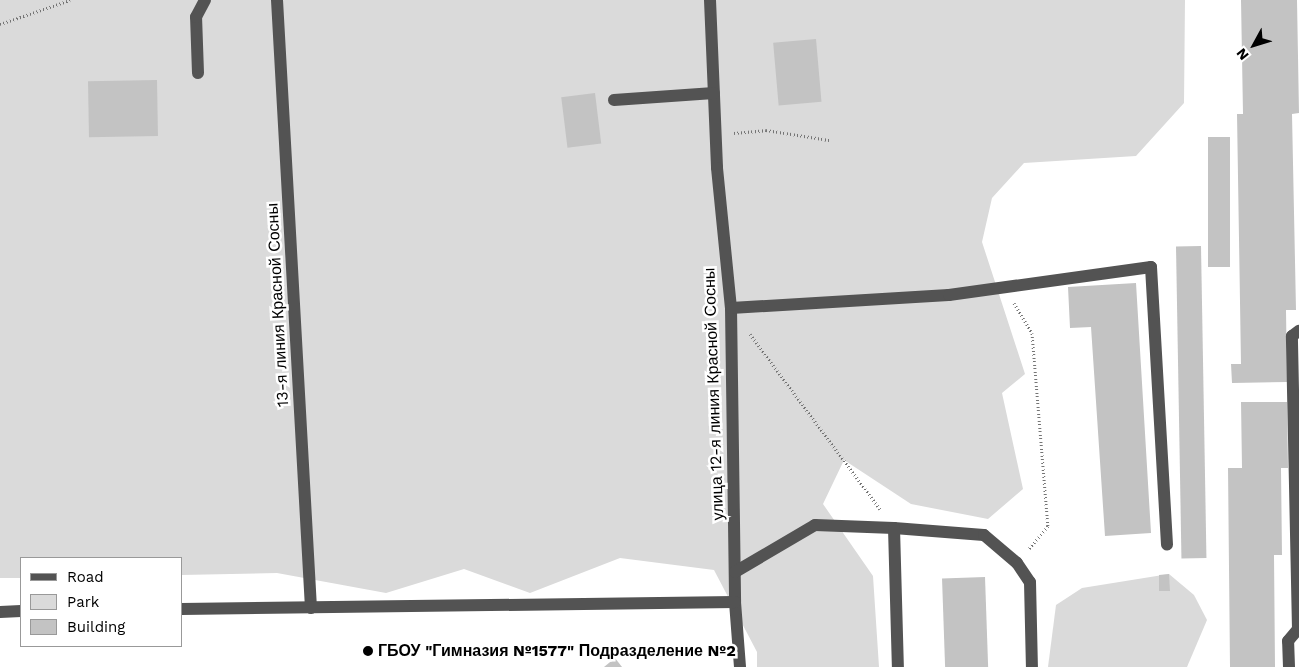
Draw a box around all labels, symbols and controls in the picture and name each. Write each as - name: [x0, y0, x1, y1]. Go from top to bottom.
- north arrow: [1229, 20, 1279, 70]
- text: N: [1233, 45, 1252, 64]
- street label: 13-я линия Красной Сосны: [263, 203, 293, 407]
- street label: улица 12-я линия Красной Сосны: [700, 267, 728, 521]
- legend: [20, 557, 182, 647]
- text: Road: [67, 568, 104, 586]
- text: Park: [67, 593, 99, 611]
- text: Building: [67, 618, 125, 636]
- place label: ГБОУ "Гимназия №1577" Подразделение №2: [378, 641, 736, 661]
- marker: ГБОУ "Гимназия №1577" Подразделение №2: [362, 645, 374, 657]

